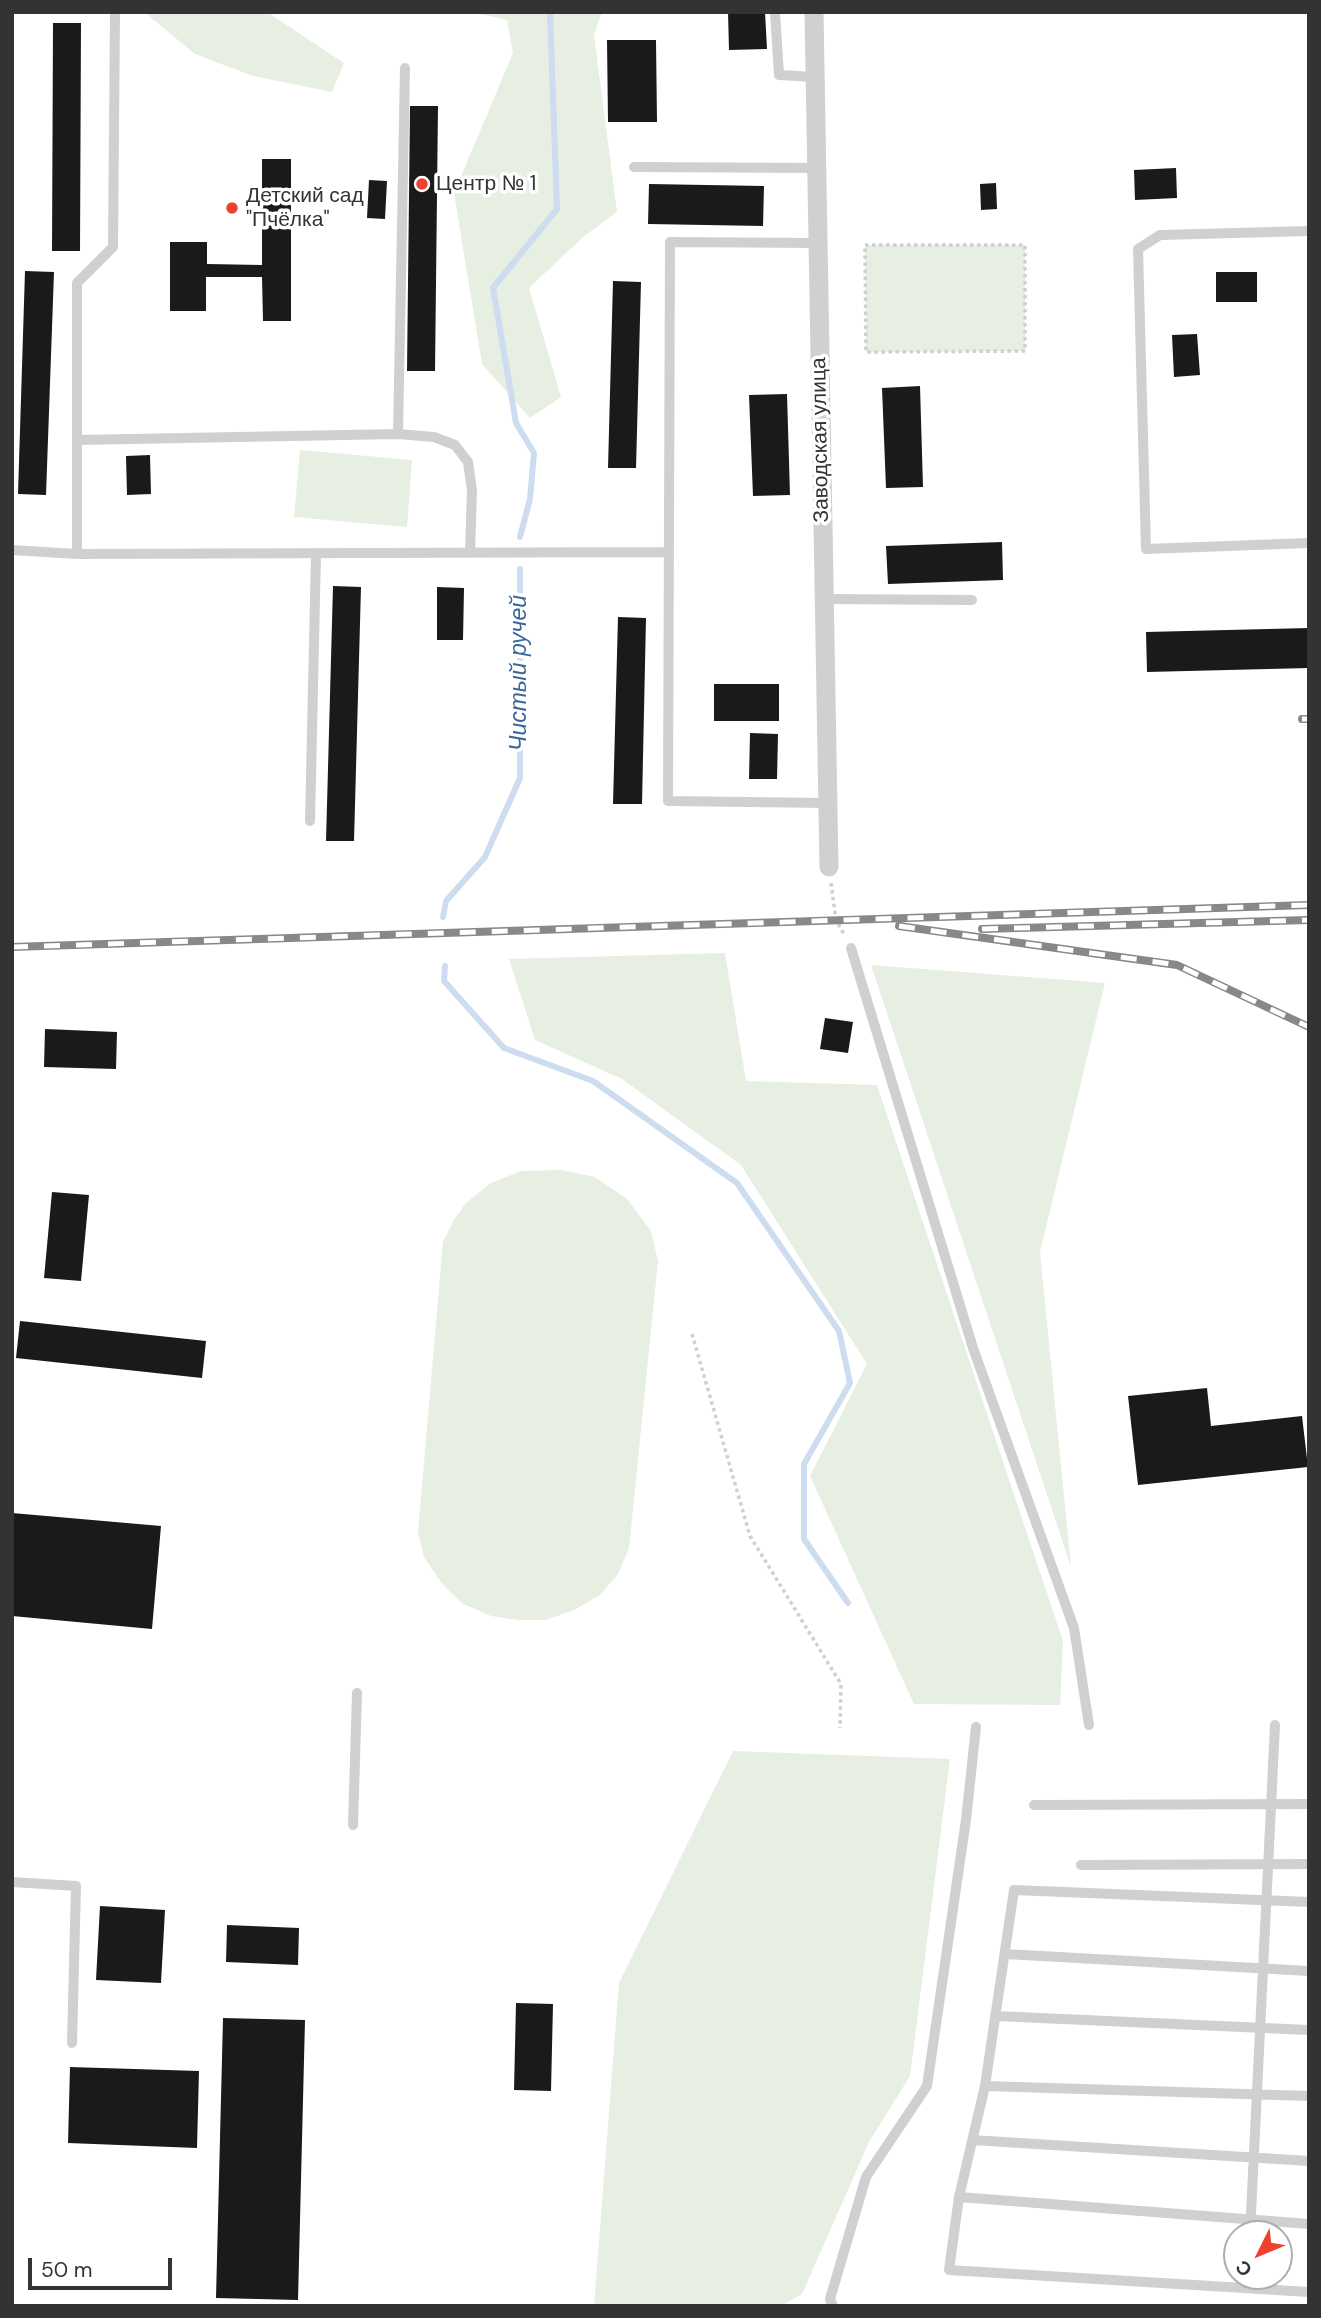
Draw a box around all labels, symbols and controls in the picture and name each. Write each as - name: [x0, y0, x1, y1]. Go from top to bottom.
- place label: Центр № 1: [436, 171, 536, 197]
- marker: Центр № 1: [414, 176, 430, 192]
- place label: Детский сад "Пчёлка": [246, 183, 364, 233]
- marker: Детский сад "Пчёлка": [224, 200, 240, 216]
- street label: Заводская улица: [807, 357, 835, 523]
- water label: Чистый ручей: [506, 595, 534, 751]
- north arrow: [1223, 2220, 1293, 2290]
- scale bar: [32, 2244, 175, 2288]
- text: С: [1230, 2255, 1258, 2282]
- text: 50 m: [41, 2256, 92, 2284]

